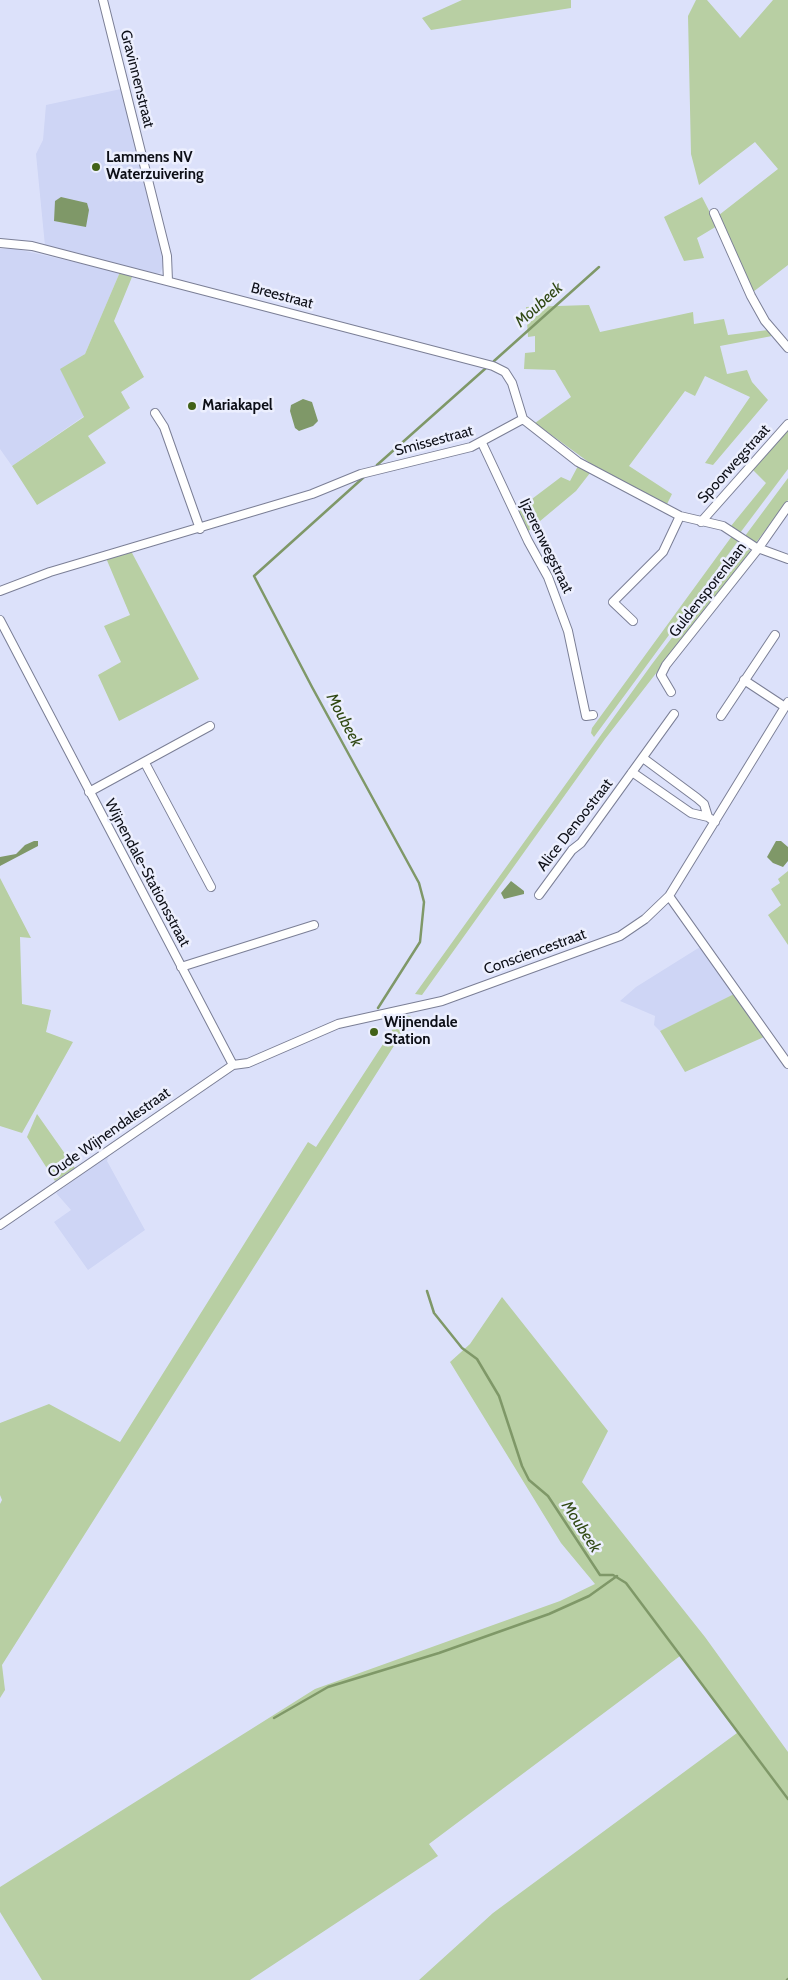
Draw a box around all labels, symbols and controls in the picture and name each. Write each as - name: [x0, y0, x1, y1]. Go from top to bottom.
- street label: Gravinnenstraat: [116, 28, 158, 130]
- place label: Lammens NV Waterzuivering: [106, 149, 203, 184]
- marker: Lammens NV Waterzuivering: [90, 161, 102, 173]
- street label: Breestraat: [249, 279, 315, 313]
- water label: Moubeek: [511, 279, 567, 331]
- place label: Mariakapel: [202, 397, 273, 415]
- marker: Mariakapel: [186, 400, 198, 412]
- street label: Spoorwegstraat: [694, 421, 774, 507]
- street label: Smissestraat: [393, 422, 475, 460]
- street label: Ijzerenwegstraat: [515, 496, 577, 596]
- street label: Guldensporenlaan: [665, 539, 751, 641]
- water label: Moubeek: [322, 690, 366, 750]
- street label: Alice Denoostraat: [533, 775, 617, 875]
- street label: Wijnendale-Stationsstraat: [100, 796, 194, 950]
- street label: Consciencestraat: [481, 925, 589, 979]
- place label: Wijnendale Station: [384, 1014, 457, 1049]
- marker: Wijnendale Station: [368, 1026, 380, 1038]
- street label: Oude Wijnendalestraat: [44, 1084, 174, 1182]
- water label: Moubeek: [557, 1498, 605, 1556]

